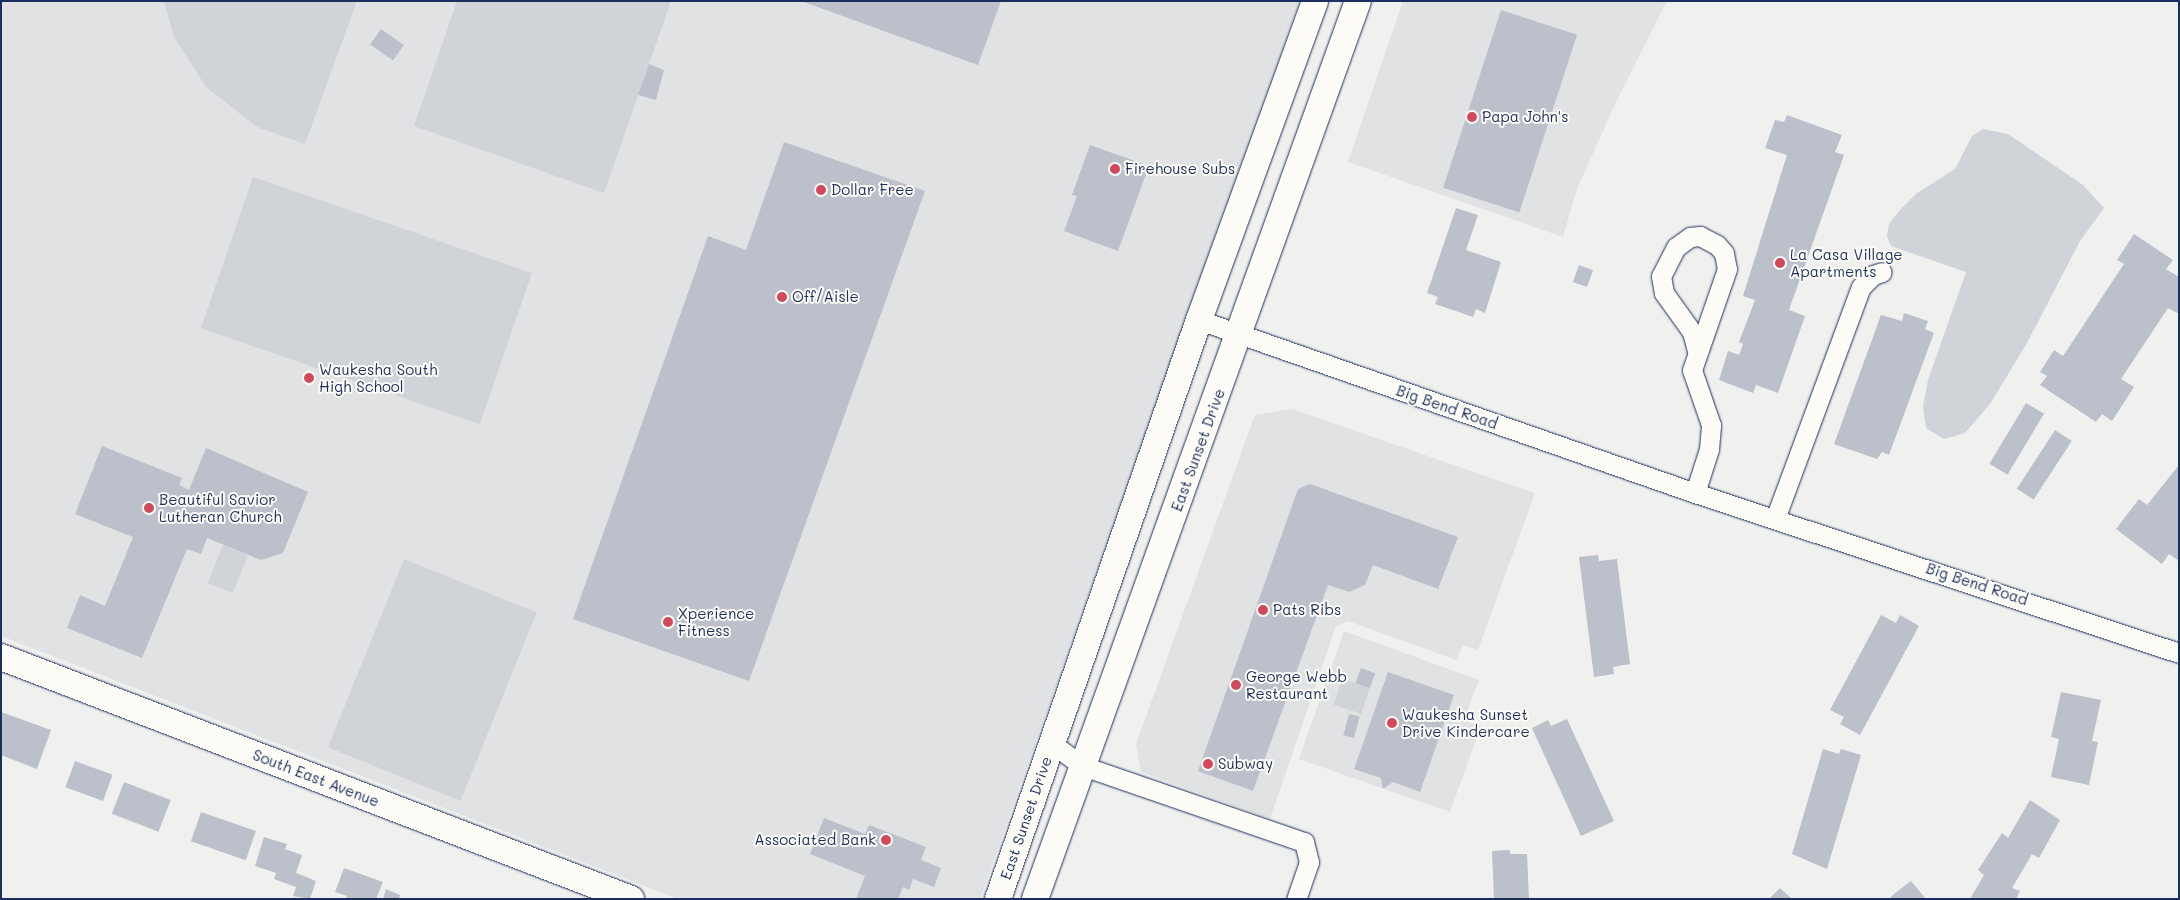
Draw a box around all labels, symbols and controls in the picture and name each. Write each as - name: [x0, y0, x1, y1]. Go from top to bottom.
- place label: Papa John's: [1482, 108, 1568, 126]
- marker: Papa John's: [1466, 111, 1478, 123]
- place label: Firehouse Subs: [1125, 160, 1235, 178]
- marker: Firehouse Subs: [1109, 163, 1121, 175]
- place label: Dollar Free: [831, 181, 914, 199]
- marker: Dollar Free: [815, 184, 827, 196]
- place label: La Casa Village Apartments: [1790, 245, 1903, 280]
- marker: La Casa Village Apartments: [1774, 257, 1786, 269]
- place label: Off/Aisle: [792, 288, 859, 306]
- marker: Off/Aisle: [776, 291, 788, 303]
- place label: Waukesha South High School: [319, 360, 437, 395]
- marker: Waukesha South High School: [303, 372, 315, 384]
- street label: Big Bend Road: [1394, 381, 1500, 433]
- street label: East Sunset Drive: [1167, 386, 1229, 514]
- place label: Beautiful Savior Lutheran Church: [159, 490, 282, 525]
- marker: Beautiful Savior Lutheran Church: [143, 502, 155, 514]
- street label: Big Bend Road: [1924, 559, 2030, 609]
- place label: Pats Ribs: [1273, 601, 1341, 619]
- place label: Xperience Fitness: [678, 604, 754, 639]
- marker: Pats Ribs: [1257, 604, 1269, 616]
- marker: Xperience Fitness: [662, 616, 674, 628]
- place label: George Webb Restaurant: [1246, 667, 1347, 702]
- marker: George Webb Restaurant: [1230, 679, 1242, 691]
- place label: Waukesha Sunset Drive Kindercare: [1402, 705, 1530, 740]
- marker: Waukesha Sunset Drive Kindercare: [1386, 717, 1398, 729]
- street label: South East Avenue: [250, 746, 382, 810]
- street label: East Sunset Drive: [996, 754, 1056, 882]
- place label: Subway: [1218, 755, 1273, 773]
- marker: Subway: [1202, 758, 1214, 770]
- place label: Associated Bank: [754, 831, 876, 849]
- marker: Associated Bank: [880, 834, 892, 846]

